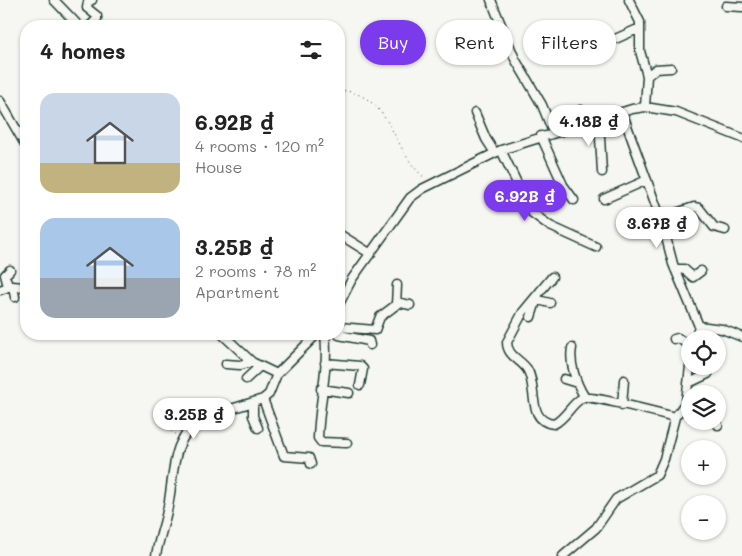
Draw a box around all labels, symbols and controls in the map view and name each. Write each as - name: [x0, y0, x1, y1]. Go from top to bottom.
- chip: Buy: [360, 20, 426, 65]
- chip: Rent: [436, 20, 513, 65]
- chip: Filters: [523, 20, 616, 65]
- icon: filters: [297, 36, 325, 64]
- text: 4 homes: [40, 37, 126, 64]
- pin: 4.18B ₫: [543, 104, 635, 147]
- text: 6.92B ₫: [195, 108, 274, 135]
- text: 4.18B ₫: [559, 110, 619, 131]
- icon: home: [80, 113, 140, 173]
- text: 4 rooms · 120 m²: [195, 135, 324, 156]
- text: House: [195, 156, 242, 177]
- pin: 6.92B ₫: [479, 180, 571, 222]
- text: 6.92B ₫: [495, 185, 555, 206]
- pin: 3.67B ₫: [611, 206, 703, 249]
- text: 3.67B ₫: [627, 212, 687, 233]
- text: 3.25B ₫: [195, 233, 274, 260]
- icon: home: [80, 238, 140, 298]
- text: 2 rooms · 78 m²: [195, 260, 316, 281]
- text: Apartment: [195, 281, 280, 302]
- map controls: [681, 330, 726, 540]
- button: locate: [681, 330, 726, 375]
- button: layers: [681, 385, 726, 430]
- pin: 3.25B ₫: [148, 398, 240, 440]
- text: 3.25B ₫: [164, 403, 224, 424]
- button: +: [681, 440, 726, 485]
- button: −: [681, 495, 726, 540]

